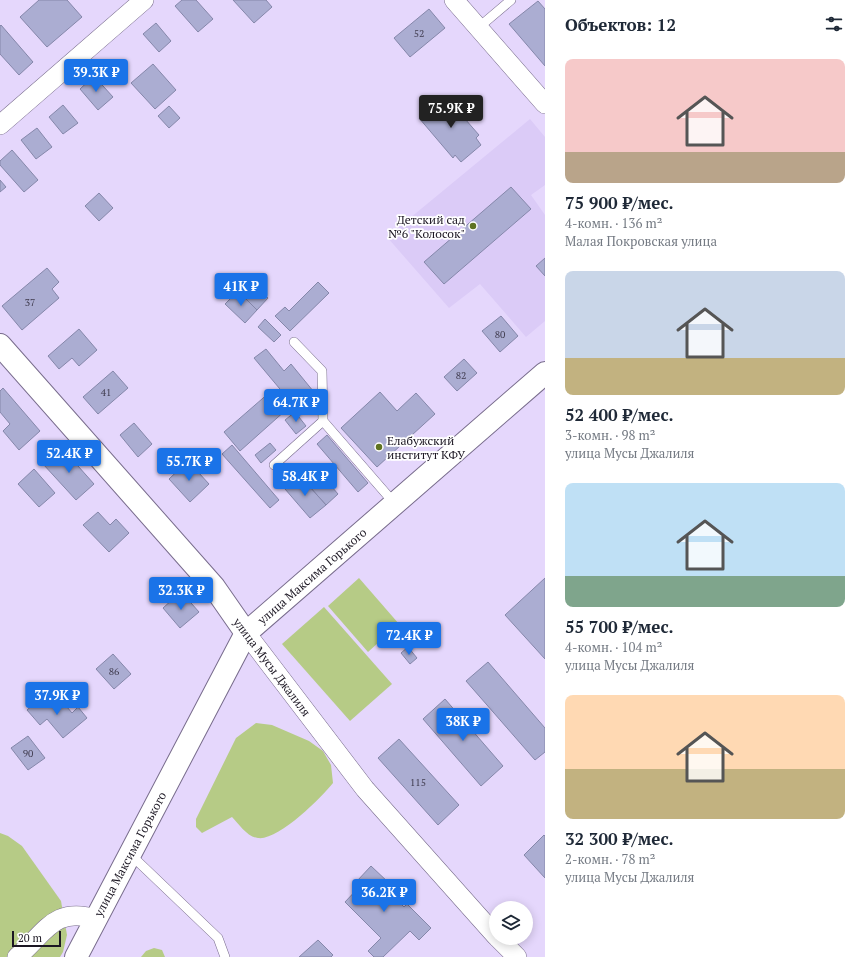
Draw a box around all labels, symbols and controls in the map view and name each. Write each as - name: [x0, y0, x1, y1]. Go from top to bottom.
- text: Объектов: 12: [565, 13, 676, 36]
- icon: filters: [823, 13, 845, 35]
- house number: 52: [414, 27, 424, 40]
- pin: 39.3K ₽: [59, 59, 133, 93]
- text: 39.3K ₽: [73, 63, 119, 81]
- icon: home: [669, 85, 741, 157]
- pin: 75.9K ₽: [414, 95, 488, 129]
- text: 75.9K ₽: [428, 99, 474, 117]
- text: 75 900 ₽/мес.: [565, 191, 674, 214]
- place label: Детский сад №6 "Колосок": [388, 212, 465, 241]
- text: 4-комн. · 136 m²: [565, 214, 662, 232]
- marker: Детский сад №6 "Колосок": [468, 221, 478, 231]
- text: Малая Покровская улица: [565, 232, 717, 250]
- pin: 41K ₽: [213, 273, 269, 307]
- text: 41K ₽: [224, 277, 258, 295]
- house number: 37: [25, 296, 35, 309]
- icon: home: [669, 297, 741, 369]
- house number: 80: [495, 328, 505, 341]
- house number: 82: [456, 369, 466, 382]
- house number: 41: [101, 386, 111, 399]
- pin: 64.7K ₽: [259, 389, 333, 423]
- text: 64.7K ₽: [273, 393, 319, 411]
- text: 52 400 ₽/мес.: [565, 403, 674, 426]
- text: 3-комн. · 98 m²: [565, 426, 655, 444]
- place label: Елабужский институт КФУ: [387, 433, 465, 462]
- pin: 52.4K ₽: [32, 440, 106, 474]
- marker: Елабужский институт КФУ: [374, 442, 384, 452]
- text: 52.4K ₽: [46, 444, 92, 462]
- text: улица Мусы Джалиля: [565, 444, 694, 462]
- pin: 55.7K ₽: [152, 448, 226, 482]
- text: 55.7K ₽: [166, 452, 212, 470]
- pin: 58.4K ₽: [268, 463, 342, 497]
- text: 58.4K ₽: [282, 467, 328, 485]
- icon: home: [669, 509, 741, 581]
- street label: улица Максима Горького: [254, 524, 370, 628]
- pin: 32.3K ₽: [144, 577, 218, 611]
- text: 32.3K ₽: [158, 581, 204, 599]
- street label: улица Мусы Джалиля: [229, 614, 314, 719]
- text: 55 700 ₽/мес.: [565, 615, 674, 638]
- pin: 72.4K ₽: [372, 622, 446, 656]
- text: 72.4K ₽: [386, 626, 432, 644]
- text: 4-комн. · 104 m²: [565, 638, 662, 656]
- text: улица Мусы Джалиля: [565, 656, 694, 674]
- house number: 86: [109, 665, 120, 678]
- pin: 37.9K ₽: [20, 682, 94, 716]
- text: 37.9K ₽: [34, 686, 80, 704]
- pin: 38K ₽: [435, 708, 491, 742]
- text: 38K ₽: [446, 712, 480, 730]
- icon: home: [669, 721, 741, 793]
- house number: 90: [23, 747, 33, 760]
- house number: 115: [410, 776, 426, 789]
- street label: улица Максима Горького: [90, 789, 169, 920]
- text: 32 300 ₽/мес.: [565, 827, 674, 850]
- text: 2-комн. · 78 m²: [565, 850, 655, 868]
- text: улица Мусы Джалиля: [565, 868, 694, 886]
- pin: 36.2K ₽: [347, 879, 421, 913]
- text: 36.2K ₽: [361, 883, 407, 901]
- map controls: [489, 901, 533, 945]
- button: layers: [489, 901, 533, 945]
- scale bar: [12, 929, 61, 948]
- text: 20 m: [18, 931, 42, 945]

